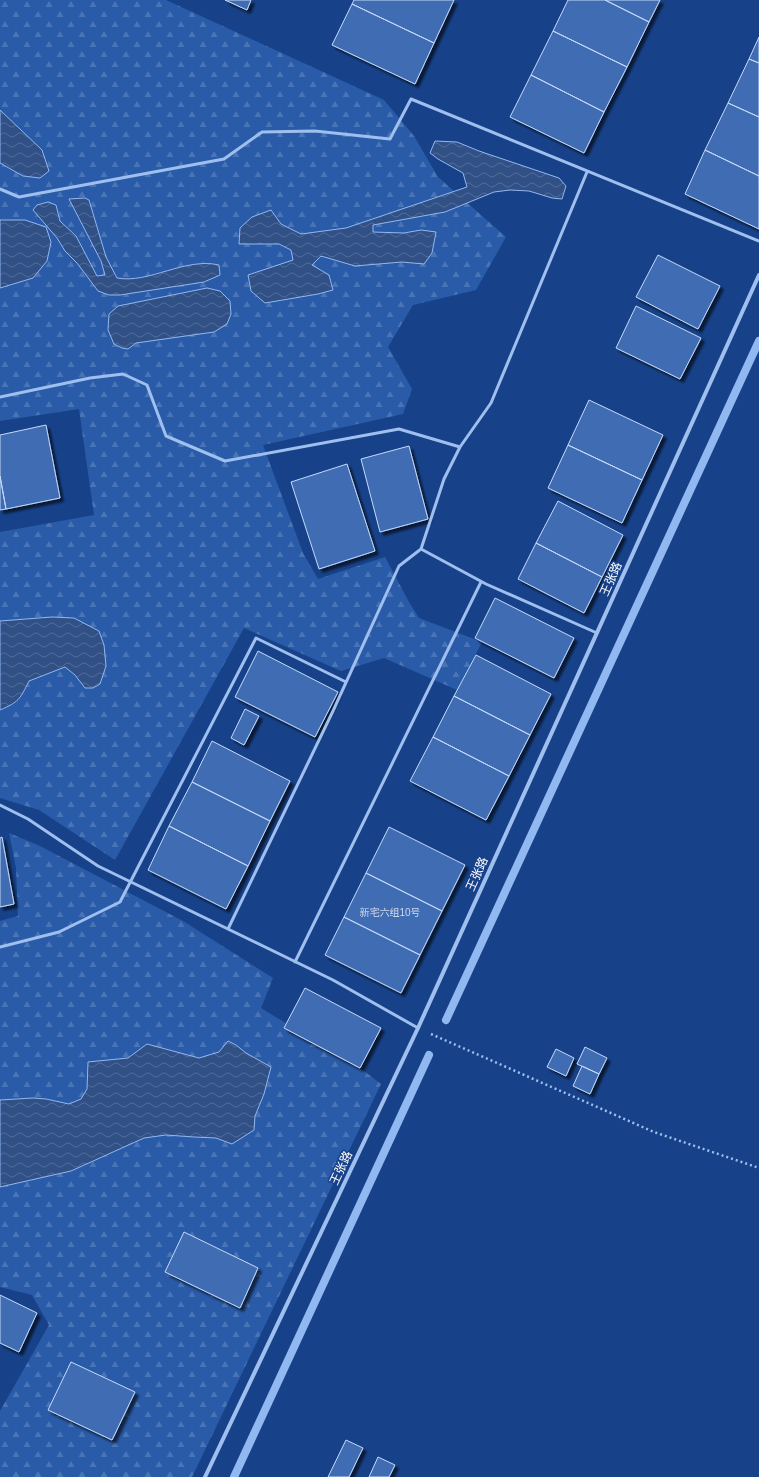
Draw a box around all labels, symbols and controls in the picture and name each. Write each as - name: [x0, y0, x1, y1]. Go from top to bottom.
- street label: 王张路: [597, 560, 625, 598]
- street label: 王张路: [463, 855, 491, 893]
- house number: 新宅六组10号: [359, 907, 421, 918]
- street label: 王张路: [327, 1149, 355, 1187]

